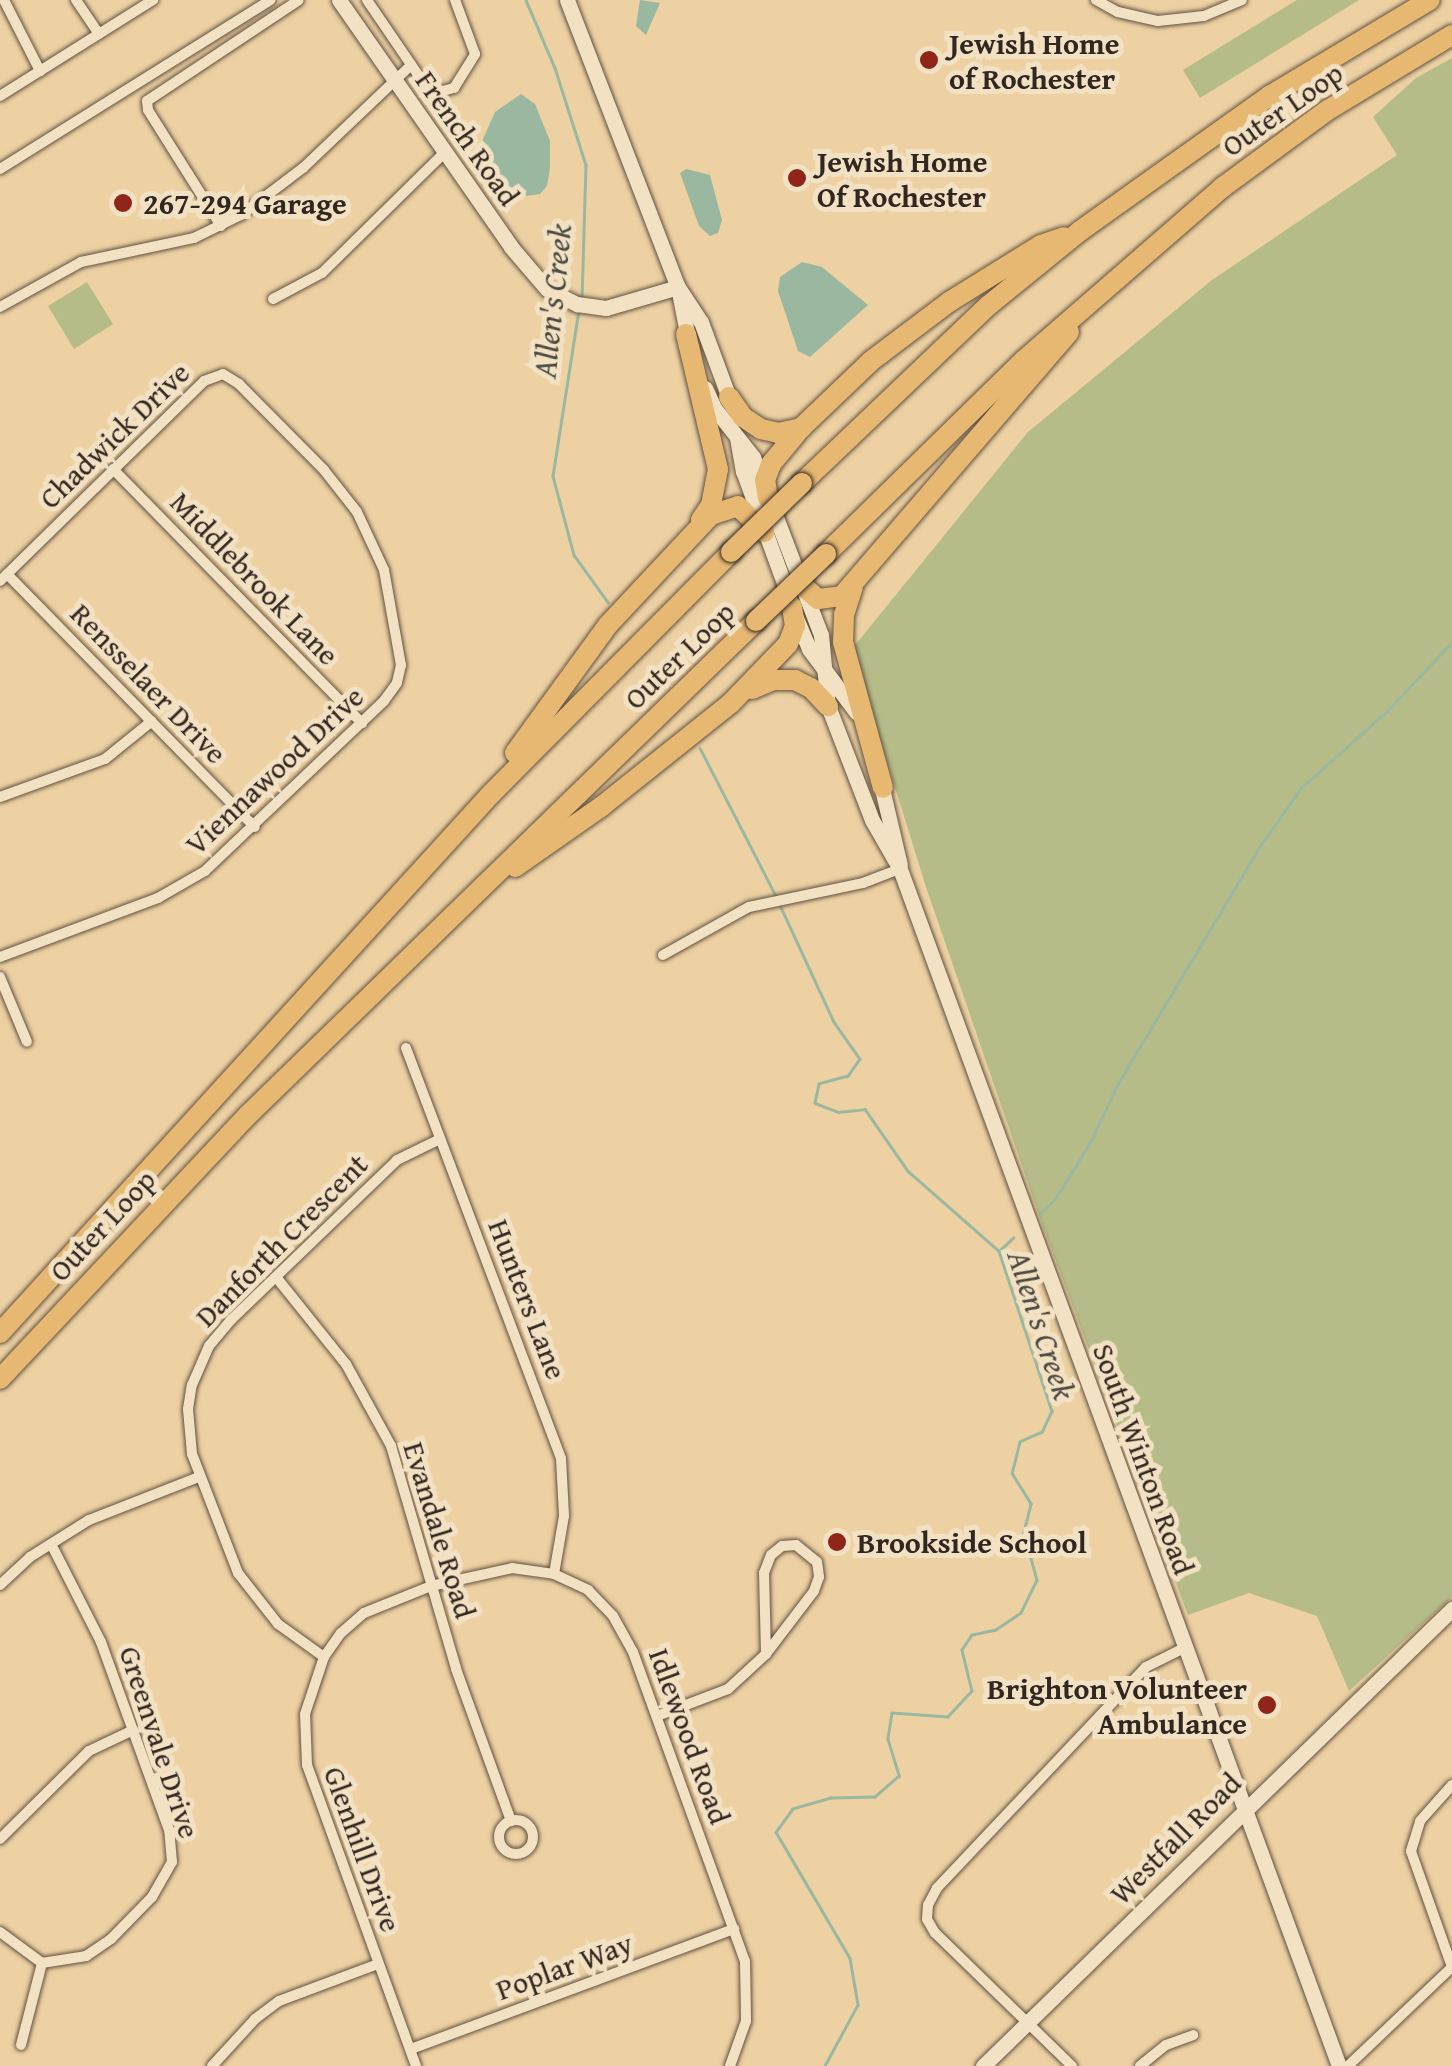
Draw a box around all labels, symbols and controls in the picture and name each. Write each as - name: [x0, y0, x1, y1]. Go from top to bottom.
- place label: Jewish Home of Rochester: [949, 25, 1119, 96]
- marker: Jewish Home of Rochester: [918, 49, 940, 71]
- street label: Outer Loop: [1215, 54, 1349, 164]
- street label: French Road: [408, 64, 528, 212]
- place label: Jewish Home Of Rochester: [817, 143, 987, 214]
- marker: Jewish Home Of Rochester: [786, 167, 808, 189]
- place label: 267-294 Garage: [143, 185, 347, 221]
- marker: 267-294 Garage: [112, 192, 134, 214]
- water label: Allen's Creek: [526, 222, 580, 380]
- street label: Chadwick Drive: [31, 354, 197, 516]
- street label: Middlebrook Lane: [163, 484, 347, 672]
- street label: Outer Loop: [616, 594, 742, 716]
- street label: Rensselaer Drive: [63, 595, 235, 771]
- street label: Viennawood Drive: [177, 678, 371, 862]
- street label: Danforth Crescent: [187, 1146, 375, 1334]
- street label: Outer Loop: [41, 1162, 163, 1288]
- street label: Hunters Lane: [481, 1214, 575, 1384]
- water label: Allen's Creek: [999, 1245, 1083, 1405]
- street label: South Winton Road: [1086, 1339, 1202, 1579]
- street label: Evandale Road: [396, 1437, 484, 1623]
- place label: Brookside School: [857, 1524, 1087, 1560]
- marker: Brookside School: [826, 1531, 848, 1553]
- street label: Greenvale Drive: [112, 1642, 208, 1842]
- street label: Idlewood Road: [642, 1643, 738, 1829]
- place label: Brighton Volunteer Ambulance: [987, 1670, 1247, 1740]
- marker: Brighton Volunteer Ambulance: [1256, 1694, 1278, 1716]
- street label: Glenhill Drive: [316, 1762, 410, 1936]
- street label: Westfall Road: [1102, 1765, 1248, 1911]
- street label: Poplar Way: [491, 1925, 637, 2007]

